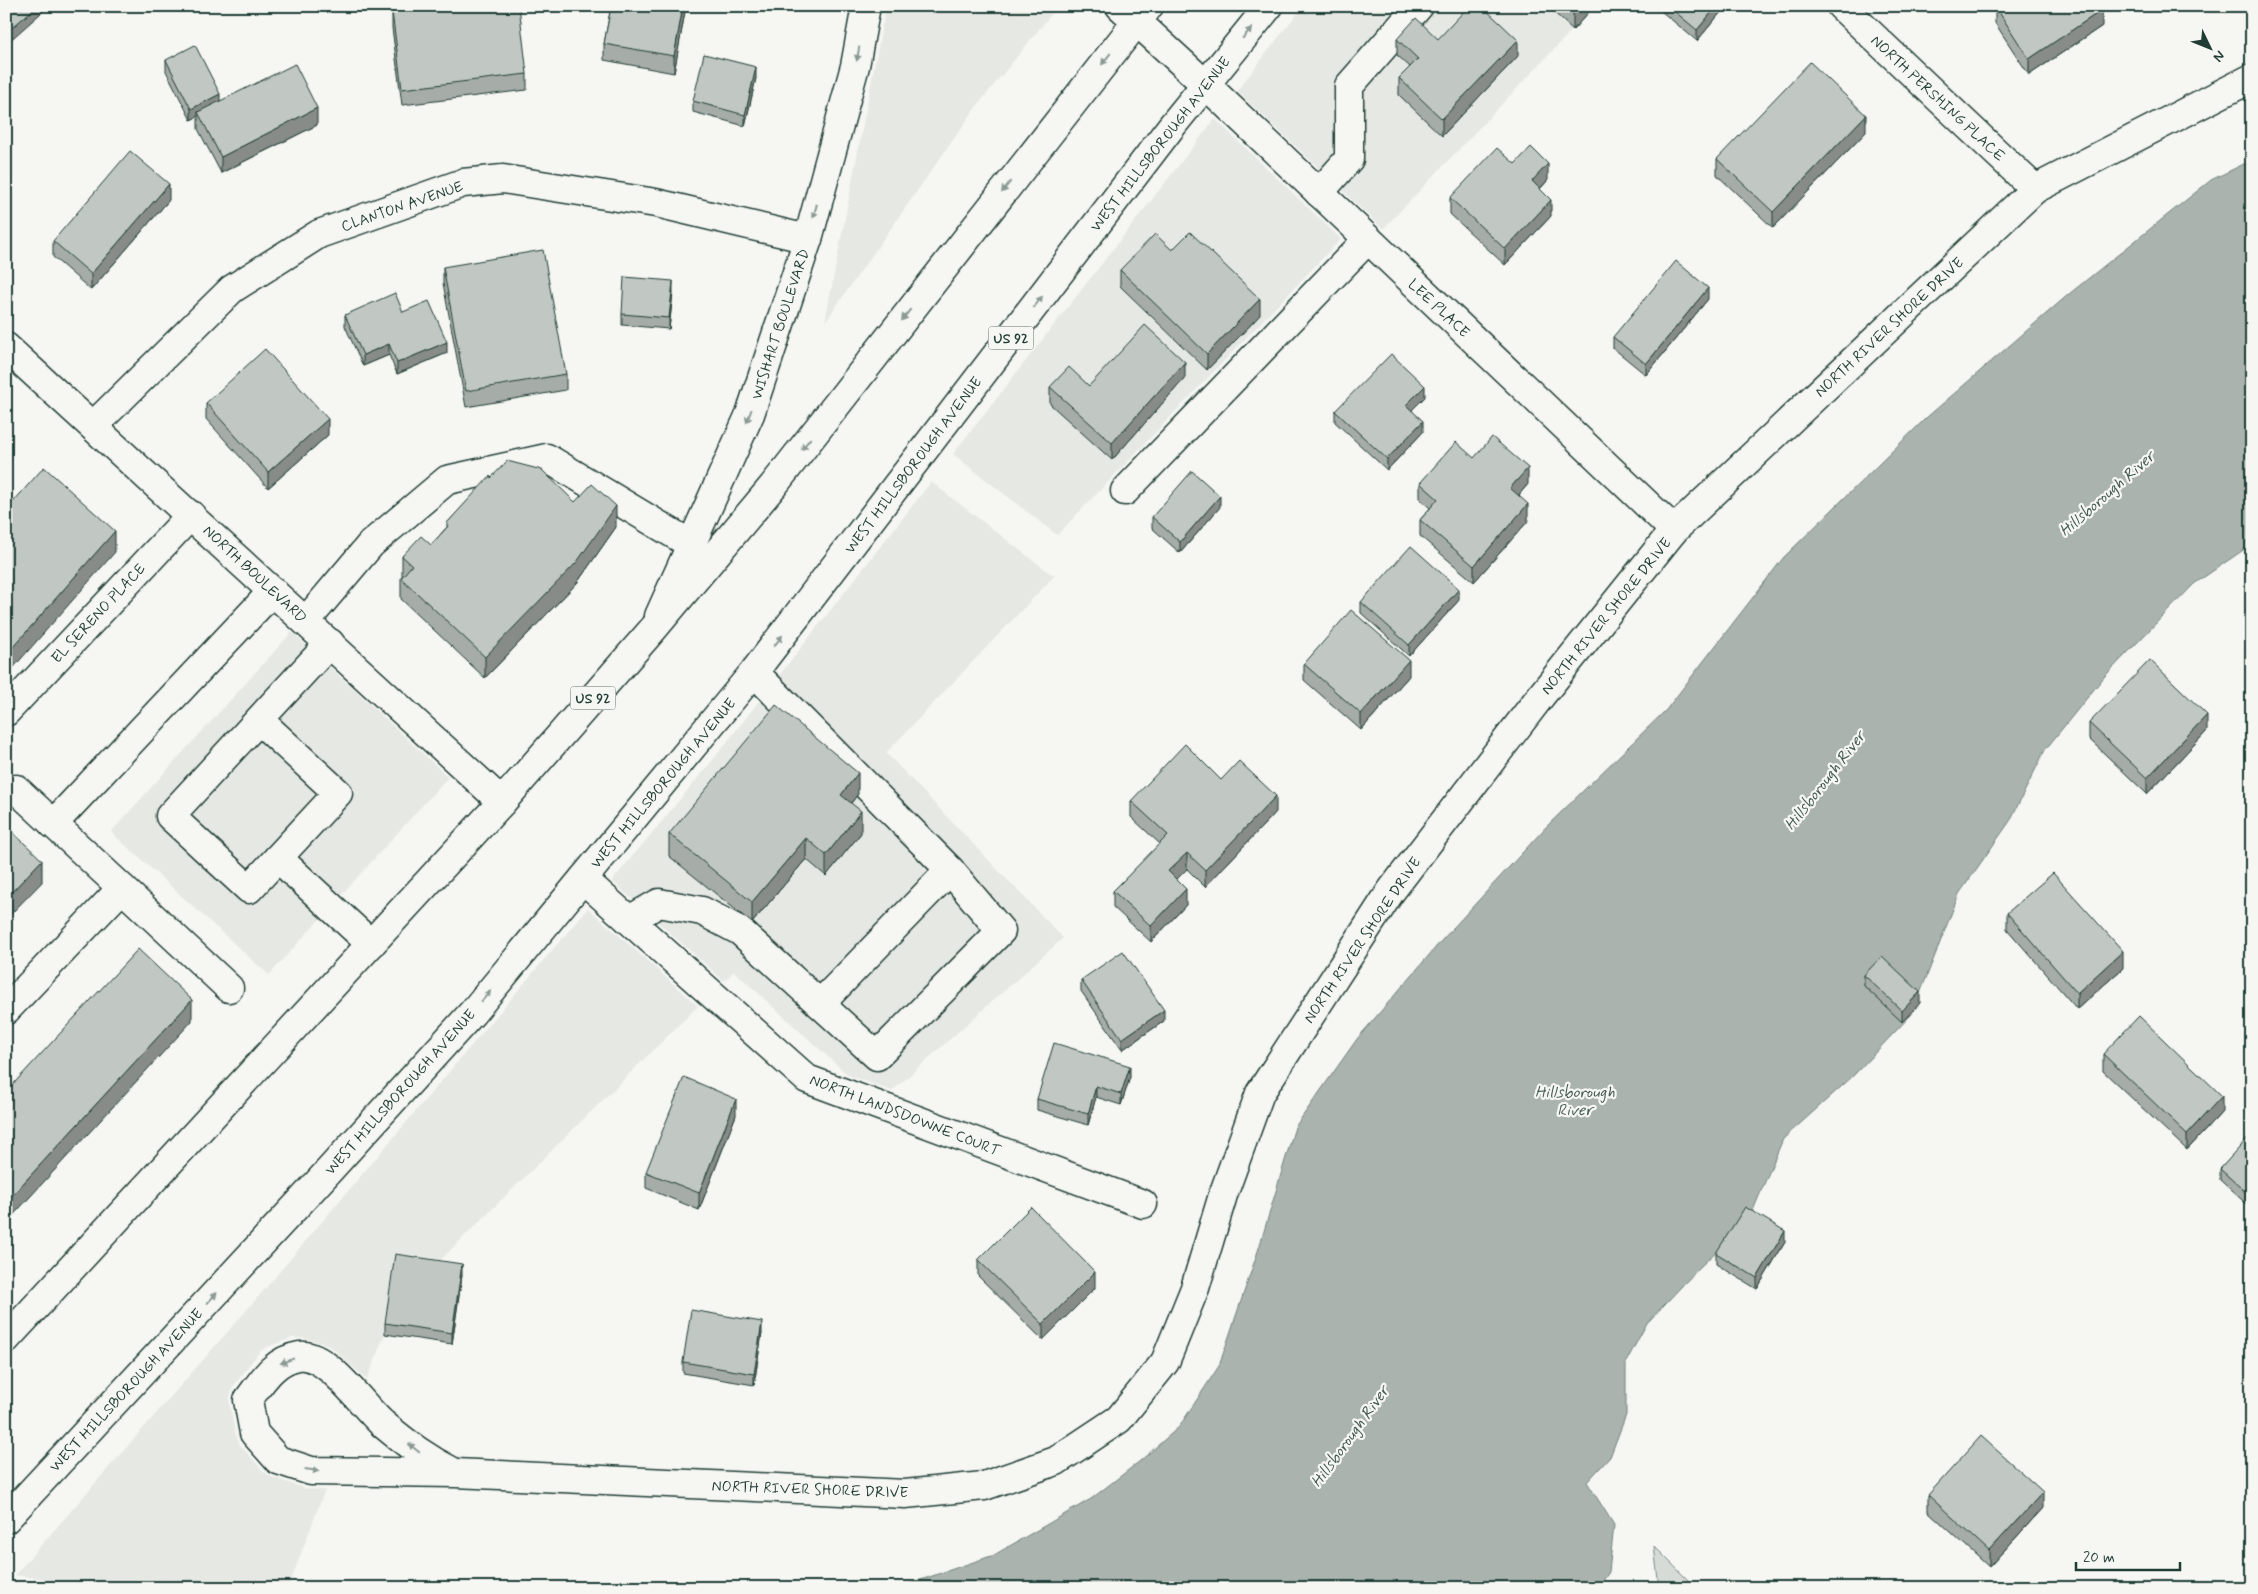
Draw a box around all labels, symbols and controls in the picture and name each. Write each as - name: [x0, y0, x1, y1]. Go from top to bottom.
- north arrow: [2186, 22, 2236, 72]
- one-way arrow: [1242, 27, 1253, 40]
- street label: NORTH PERSHING PLACE: [1866, 31, 2009, 167]
- one-way arrow: [853, 47, 861, 63]
- text: N: [2209, 47, 2229, 66]
- one-way arrow: [1101, 52, 1112, 65]
- street label: WEST HILLSBOROUGH AVENUE: [1086, 53, 1236, 236]
- street label: CLANTON AVENUE: [339, 177, 466, 237]
- one-way arrow: [1001, 180, 1012, 193]
- one-way arrow: [811, 204, 819, 219]
- street label: WISHART BOULEVARD: [747, 246, 815, 402]
- street label: NORTH RIVER SHORE DRIVE: [1811, 253, 1969, 402]
- street label: LEE PLACE: [1403, 275, 1474, 343]
- one-way arrow: [1032, 296, 1043, 309]
- one-way arrow: [901, 309, 912, 322]
- road number: US 92: [988, 326, 1034, 349]
- street label: WEST HILLSBOROUGH AVENUE: [841, 373, 987, 558]
- one-way arrow: [745, 408, 752, 423]
- one-way arrow: [801, 437, 812, 450]
- water label: Hillsborough River: [2055, 445, 2161, 541]
- street label: NORTH BOULEVARD: [198, 521, 311, 628]
- street label: NORTH RIVER SHORE DRIVE: [1537, 534, 1677, 699]
- street label: EL SERENO PLACE: [47, 559, 151, 668]
- one-way arrow: [773, 635, 784, 648]
- road number: US 92: [570, 686, 616, 710]
- street label: WEST HILLSBOROUGH AVENUE: [586, 694, 741, 873]
- water label: Hillsborough River: [1780, 725, 1872, 835]
- street label: NORTH RIVER SHORE DRIVE: [1300, 853, 1426, 1028]
- one-way arrow: [480, 990, 491, 1003]
- street label: WEST HILLSBOROUGH AVENUE: [321, 1005, 481, 1180]
- street label: NORTH LANDSDOWNE COURT: [807, 1070, 1003, 1162]
- water label: Hillsborough River: [1535, 1082, 1615, 1121]
- one-way arrow: [206, 1291, 217, 1304]
- street label: WEST HILLSBOROUGH AVENUE: [46, 1304, 208, 1477]
- one-way arrow: [279, 1357, 294, 1365]
- water label: Hillsborough River: [1306, 1380, 1395, 1492]
- one-way arrow: [407, 1443, 420, 1454]
- one-way arrow: [305, 1466, 321, 1474]
- street label: NORTH RIVER SHORE DRIVE: [711, 1477, 909, 1503]
- scale bar: [2076, 1539, 2179, 1571]
- text: 20 m: [2083, 1548, 2115, 1568]

